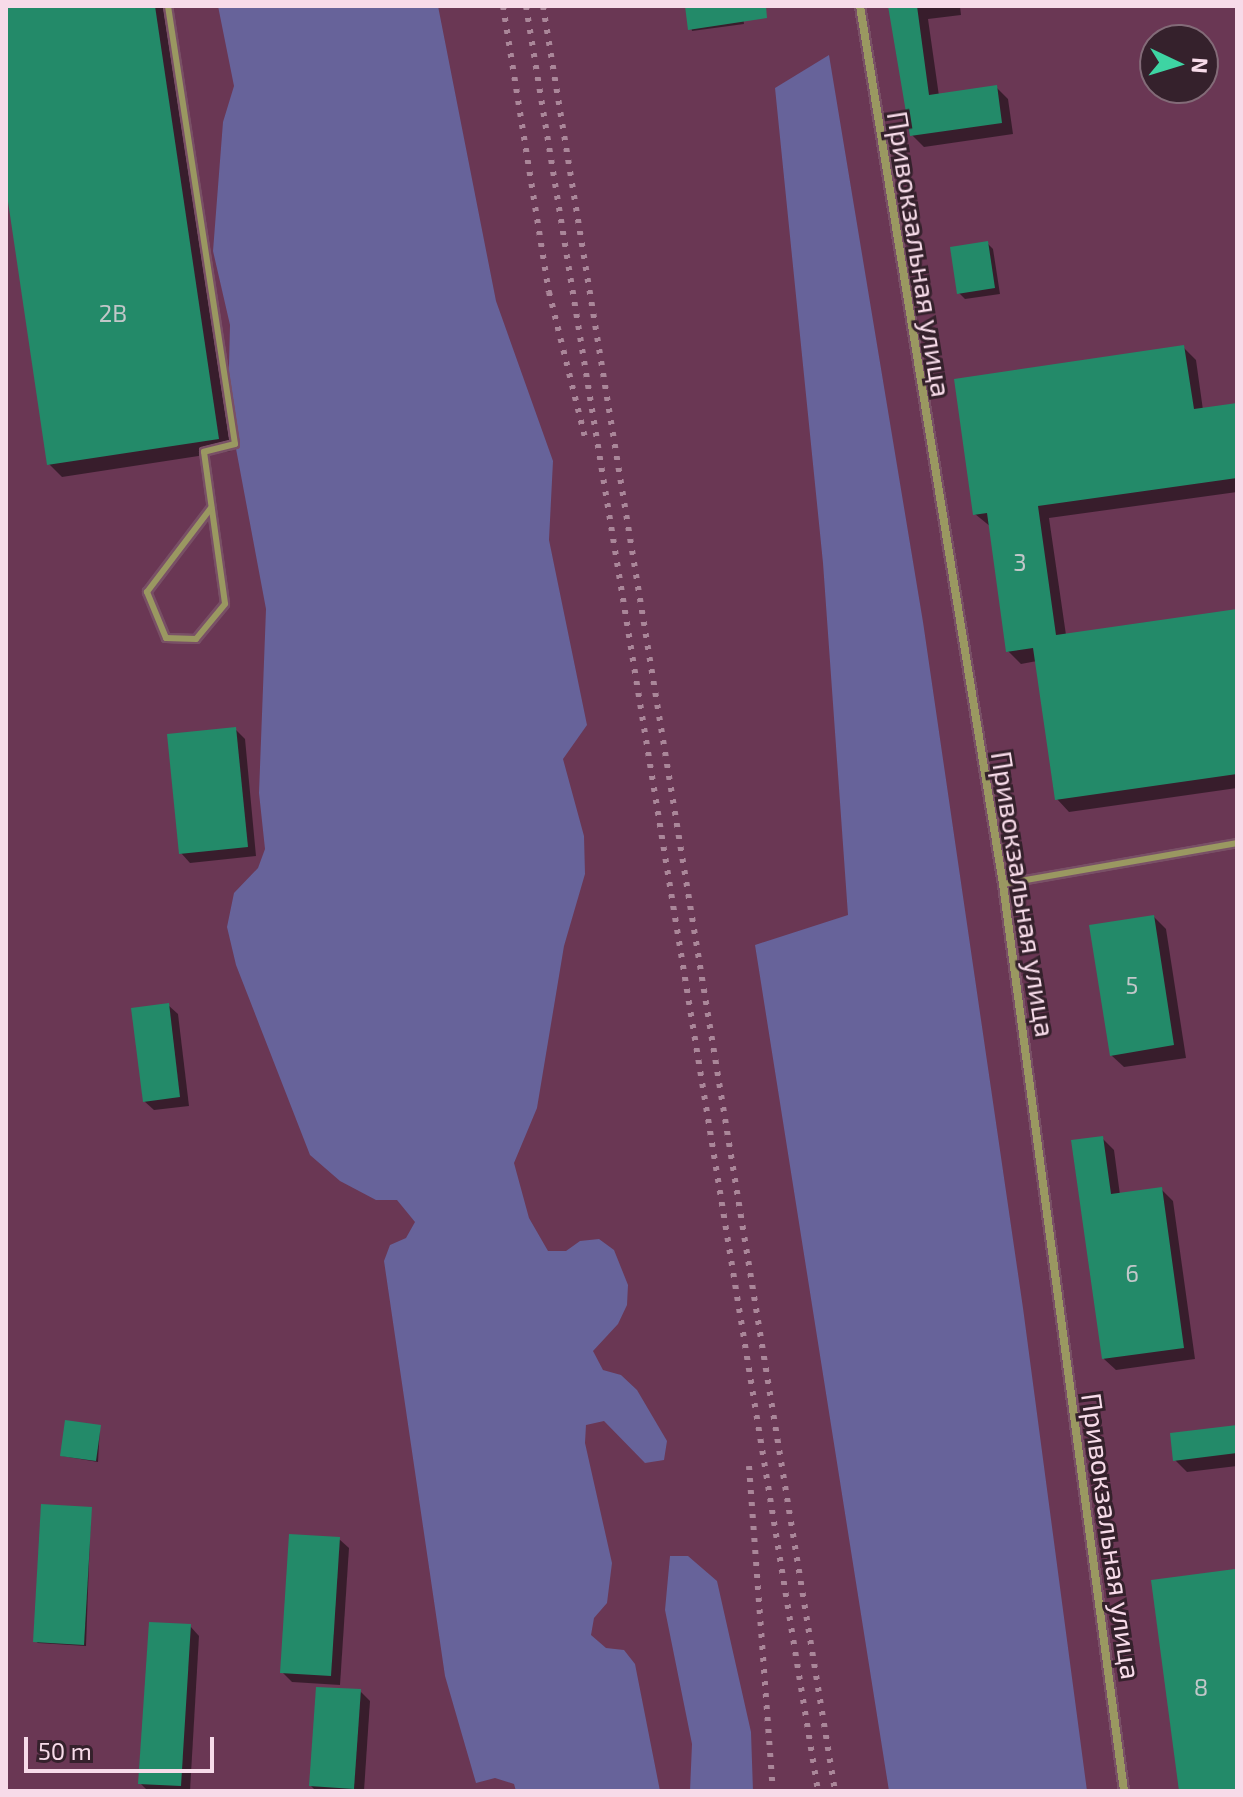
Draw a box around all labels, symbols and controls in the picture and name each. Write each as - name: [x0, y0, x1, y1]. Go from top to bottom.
- north arrow: [1139, 24, 1219, 104]
- text: N: [1187, 57, 1214, 74]
- street label: Привокзальная улица: [881, 109, 959, 399]
- house number: 2В: [99, 299, 127, 327]
- house number: 3: [1013, 548, 1027, 576]
- street label: Привокзальная улица: [985, 749, 1063, 1039]
- house number: 5: [1126, 971, 1138, 999]
- house number: 6: [1125, 1259, 1139, 1287]
- street label: Привокзальная улица: [1075, 1391, 1149, 1681]
- house number: 8: [1194, 1673, 1208, 1701]
- scale bar: [28, 1721, 218, 1771]
- text: 50 m: [38, 1736, 92, 1765]

